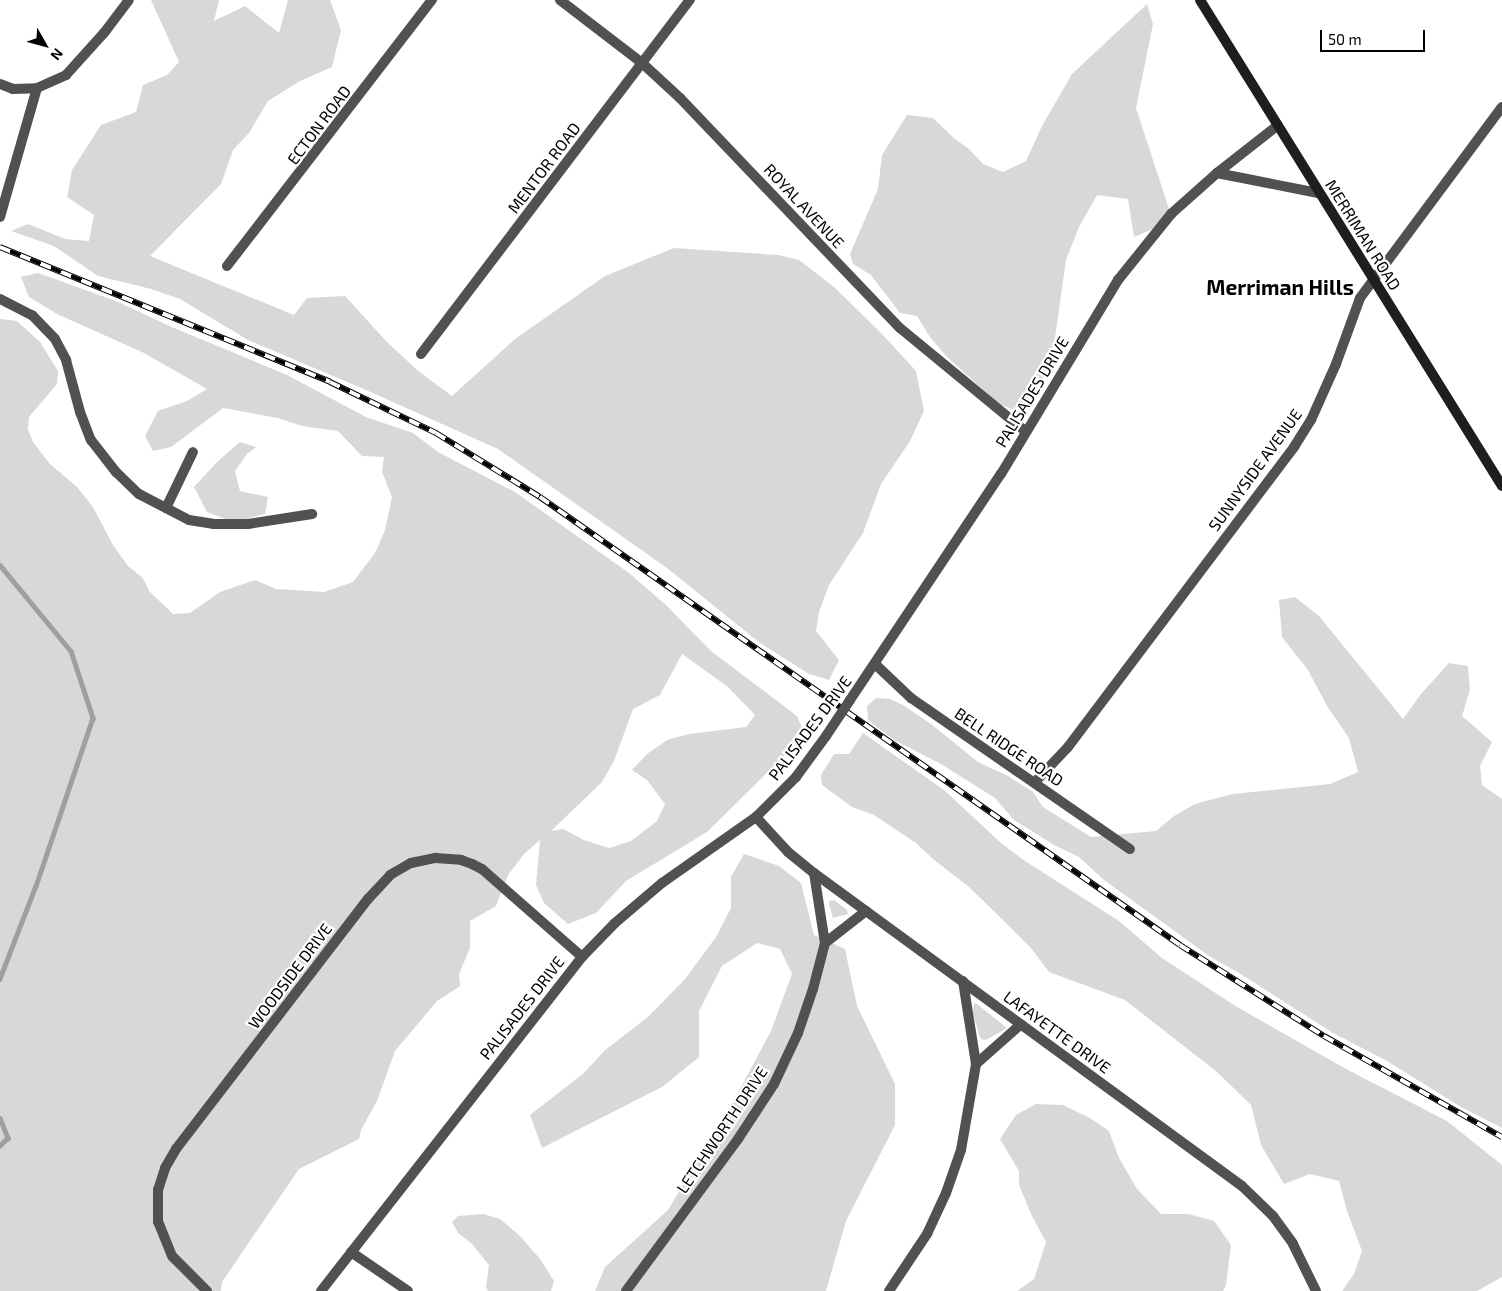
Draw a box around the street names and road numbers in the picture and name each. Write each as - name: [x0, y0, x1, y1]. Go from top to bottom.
- street label: ECTON ROAD: [283, 82, 355, 168]
- street label: MENTOR ROAD: [504, 119, 584, 217]
- street label: ROYAL AVENUE: [760, 159, 848, 253]
- street label: MERRIMAN ROAD: [1321, 176, 1405, 294]
- street label: PALISADES DRIVE: [991, 333, 1073, 451]
- street label: SUNNYSIDE AVENUE: [1204, 405, 1306, 535]
- street label: PALISADES DRIVE: [765, 672, 855, 784]
- street label: BELL RIDGE ROAD: [951, 703, 1067, 791]
- street label: WOODSIDE DRIVE: [244, 920, 336, 1032]
- street label: PALISADES DRIVE: [476, 953, 568, 1063]
- street label: LAFAYETTE DRIVE: [1000, 987, 1114, 1077]
- street label: LETCHWORTH DRIVE: [672, 1063, 772, 1197]

